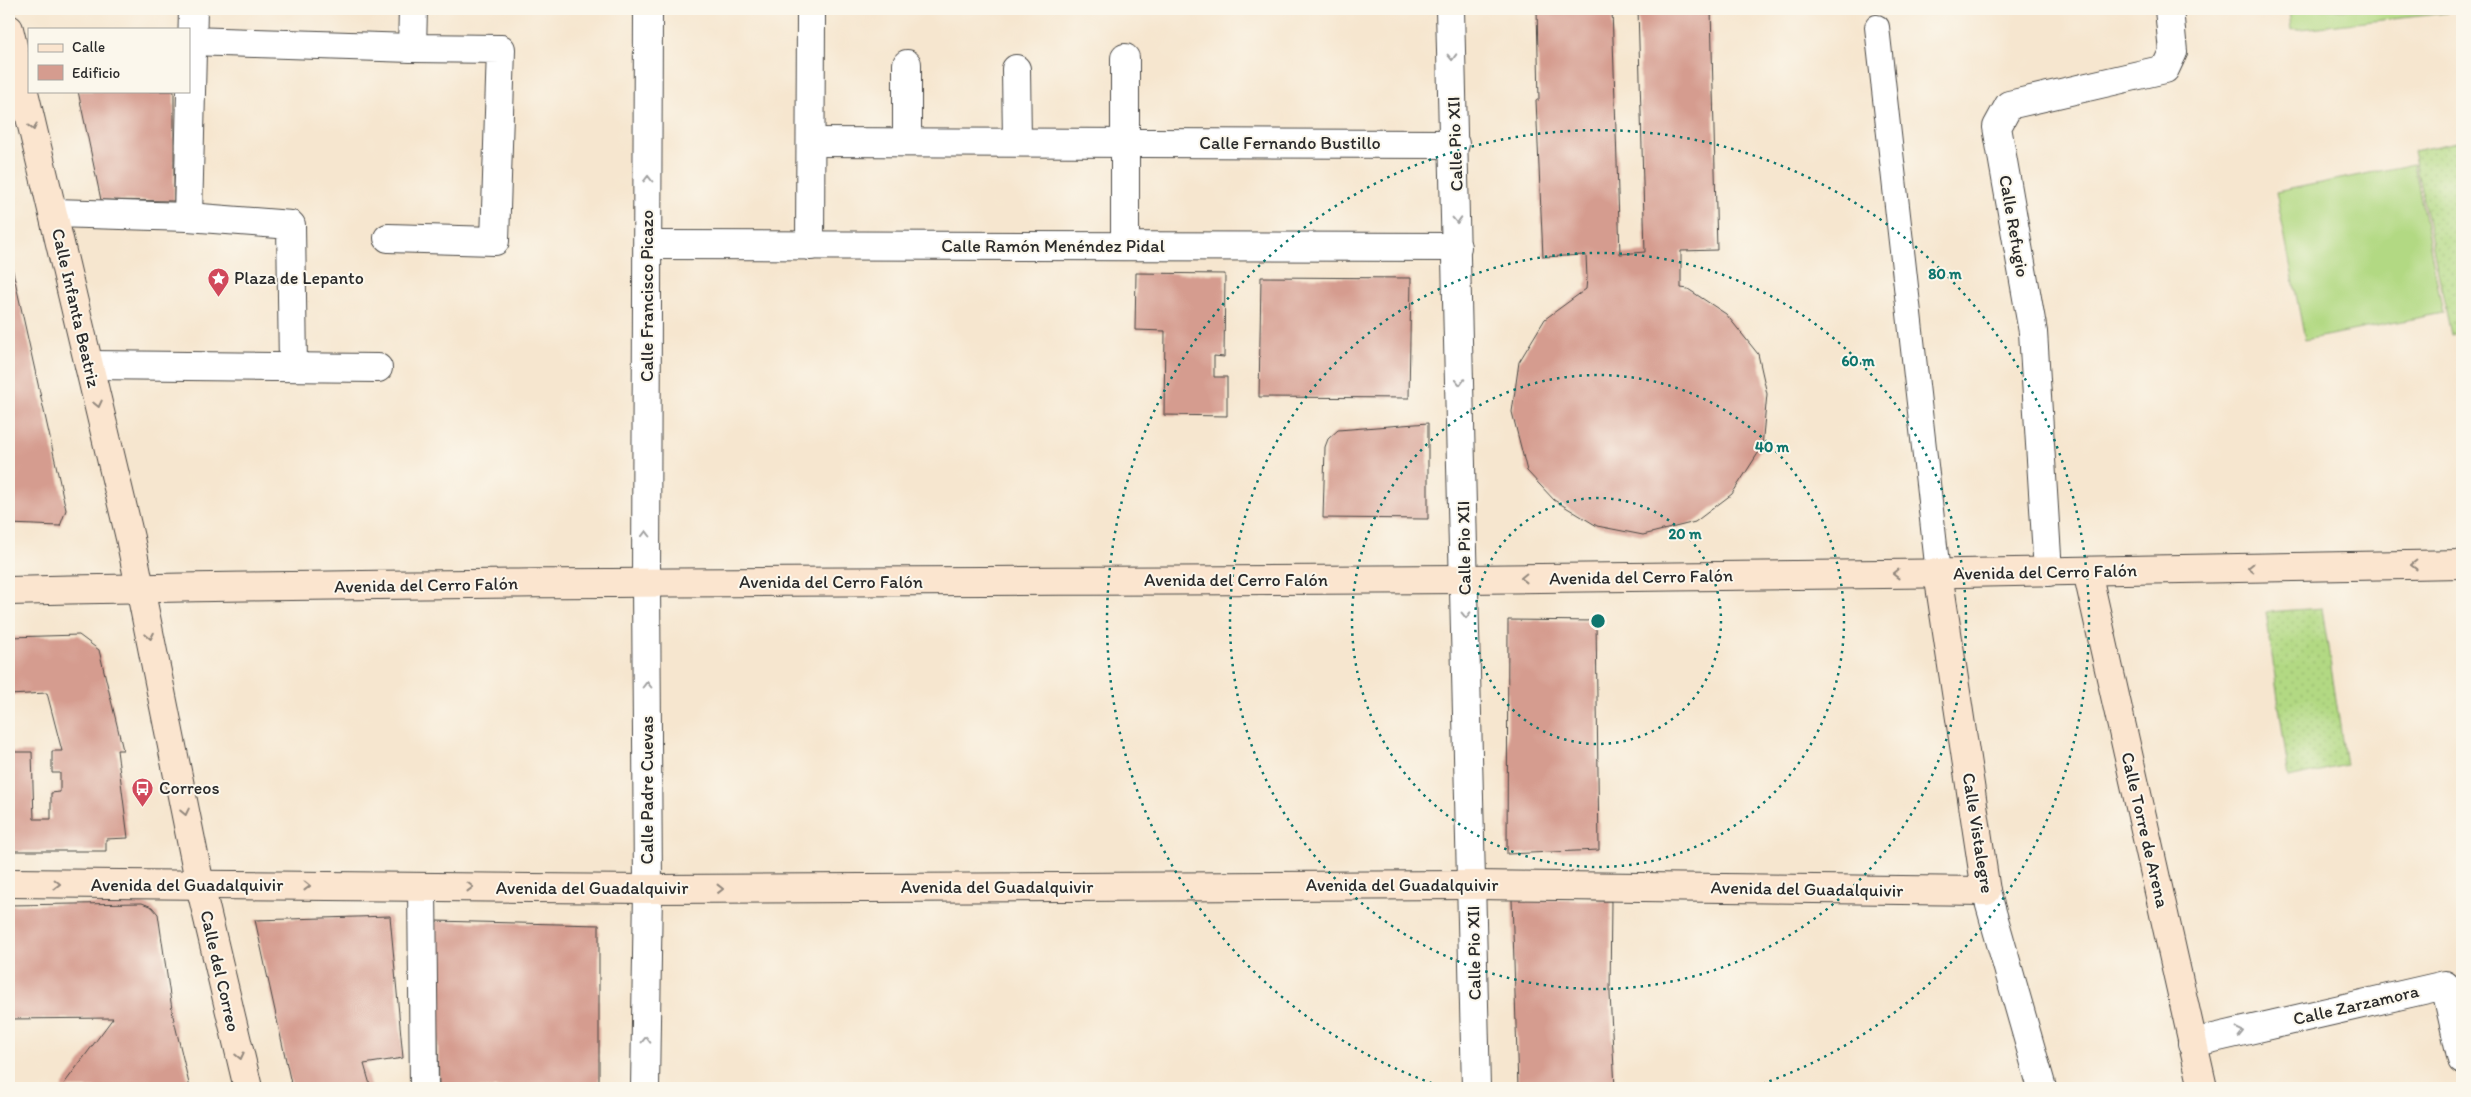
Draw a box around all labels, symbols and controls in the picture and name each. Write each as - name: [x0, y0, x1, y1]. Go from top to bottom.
- legend: [28, 28, 190, 92]
- text: Calle: [72, 38, 105, 56]
- one-way arrow: [1447, 54, 1457, 62]
- text: Edificio: [72, 64, 120, 82]
- street label: Calle Pio XII: [1442, 96, 1468, 192]
- one-way arrow: [27, 122, 38, 131]
- street label: Calle Fernando Bustillo: [1199, 132, 1381, 154]
- street label: Calle Refugio: [1994, 173, 2034, 279]
- one-way arrow: [643, 175, 653, 182]
- street label: Calle Francisco Picazo: [636, 210, 658, 382]
- one-way arrow: [1451, 216, 1462, 224]
- street label: Calle Infanta Beatriz: [47, 226, 105, 390]
- street label: Calle Ramón Menéndez Pidal: [941, 235, 1165, 257]
- text: 80 m: [1928, 265, 1962, 283]
- place icon: Plaza de Lepanto: [206, 266, 230, 297]
- place label: Plaza de Lepanto: [234, 267, 364, 289]
- text: 60 m: [1841, 352, 1875, 370]
- one-way arrow: [1455, 379, 1466, 387]
- one-way arrow: [92, 400, 103, 409]
- text: 40 m: [1755, 438, 1790, 456]
- street label: Calle Pio XII: [1452, 500, 1476, 596]
- text: 20 m: [1668, 525, 1702, 543]
- one-way arrow: [641, 530, 651, 538]
- street label: Avenida del Cerro Falón: [1953, 559, 2137, 585]
- one-way arrow: [2409, 560, 2417, 570]
- one-way arrow: [2247, 563, 2254, 573]
- street label: Avenida del Cerro Falón: [1549, 564, 1733, 590]
- street label: Avenida del Cerro Falón: [1144, 569, 1328, 591]
- one-way arrow: [1892, 569, 1900, 579]
- street label: Avenida del Cerro Falón: [739, 571, 923, 593]
- street label: Avenida del Cerro Falón: [334, 572, 518, 598]
- one-way arrow: [1519, 573, 1527, 583]
- one-way arrow: [1460, 611, 1471, 619]
- centre of rings: [1589, 612, 1607, 630]
- one-way arrow: [144, 631, 154, 640]
- one-way arrow: [641, 680, 652, 688]
- street label: Calle Padre Cuevas: [636, 716, 658, 864]
- street label: Calle Torre de Arena: [2116, 750, 2174, 911]
- street label: Calle Vistalegre: [1958, 771, 1998, 895]
- bus stop icon: Correos: [131, 776, 155, 807]
- place label: Correos: [159, 777, 220, 799]
- one-way arrow: [180, 808, 190, 817]
- street label: Avenida del Guadalquivir: [91, 874, 284, 896]
- street label: Avenida del Guadalquivir: [1306, 874, 1499, 896]
- street label: Avenida del Guadalquivir: [901, 876, 1094, 898]
- street label: Avenida del Guadalquivir: [1710, 876, 1904, 902]
- street label: Avenida del Guadalquivir: [496, 877, 689, 899]
- one-way arrow: [54, 878, 62, 889]
- one-way arrow: [304, 881, 312, 891]
- one-way arrow: [466, 882, 474, 892]
- one-way arrow: [716, 884, 724, 894]
- street label: Calle Pio XII: [1462, 905, 1486, 1001]
- street label: Calle del Correo: [195, 908, 245, 1034]
- street label: Calle Zarzamora: [2291, 980, 2422, 1030]
- one-way arrow: [2235, 1027, 2244, 1038]
- one-way arrow: [641, 1035, 651, 1043]
- one-way arrow: [234, 1052, 245, 1061]

